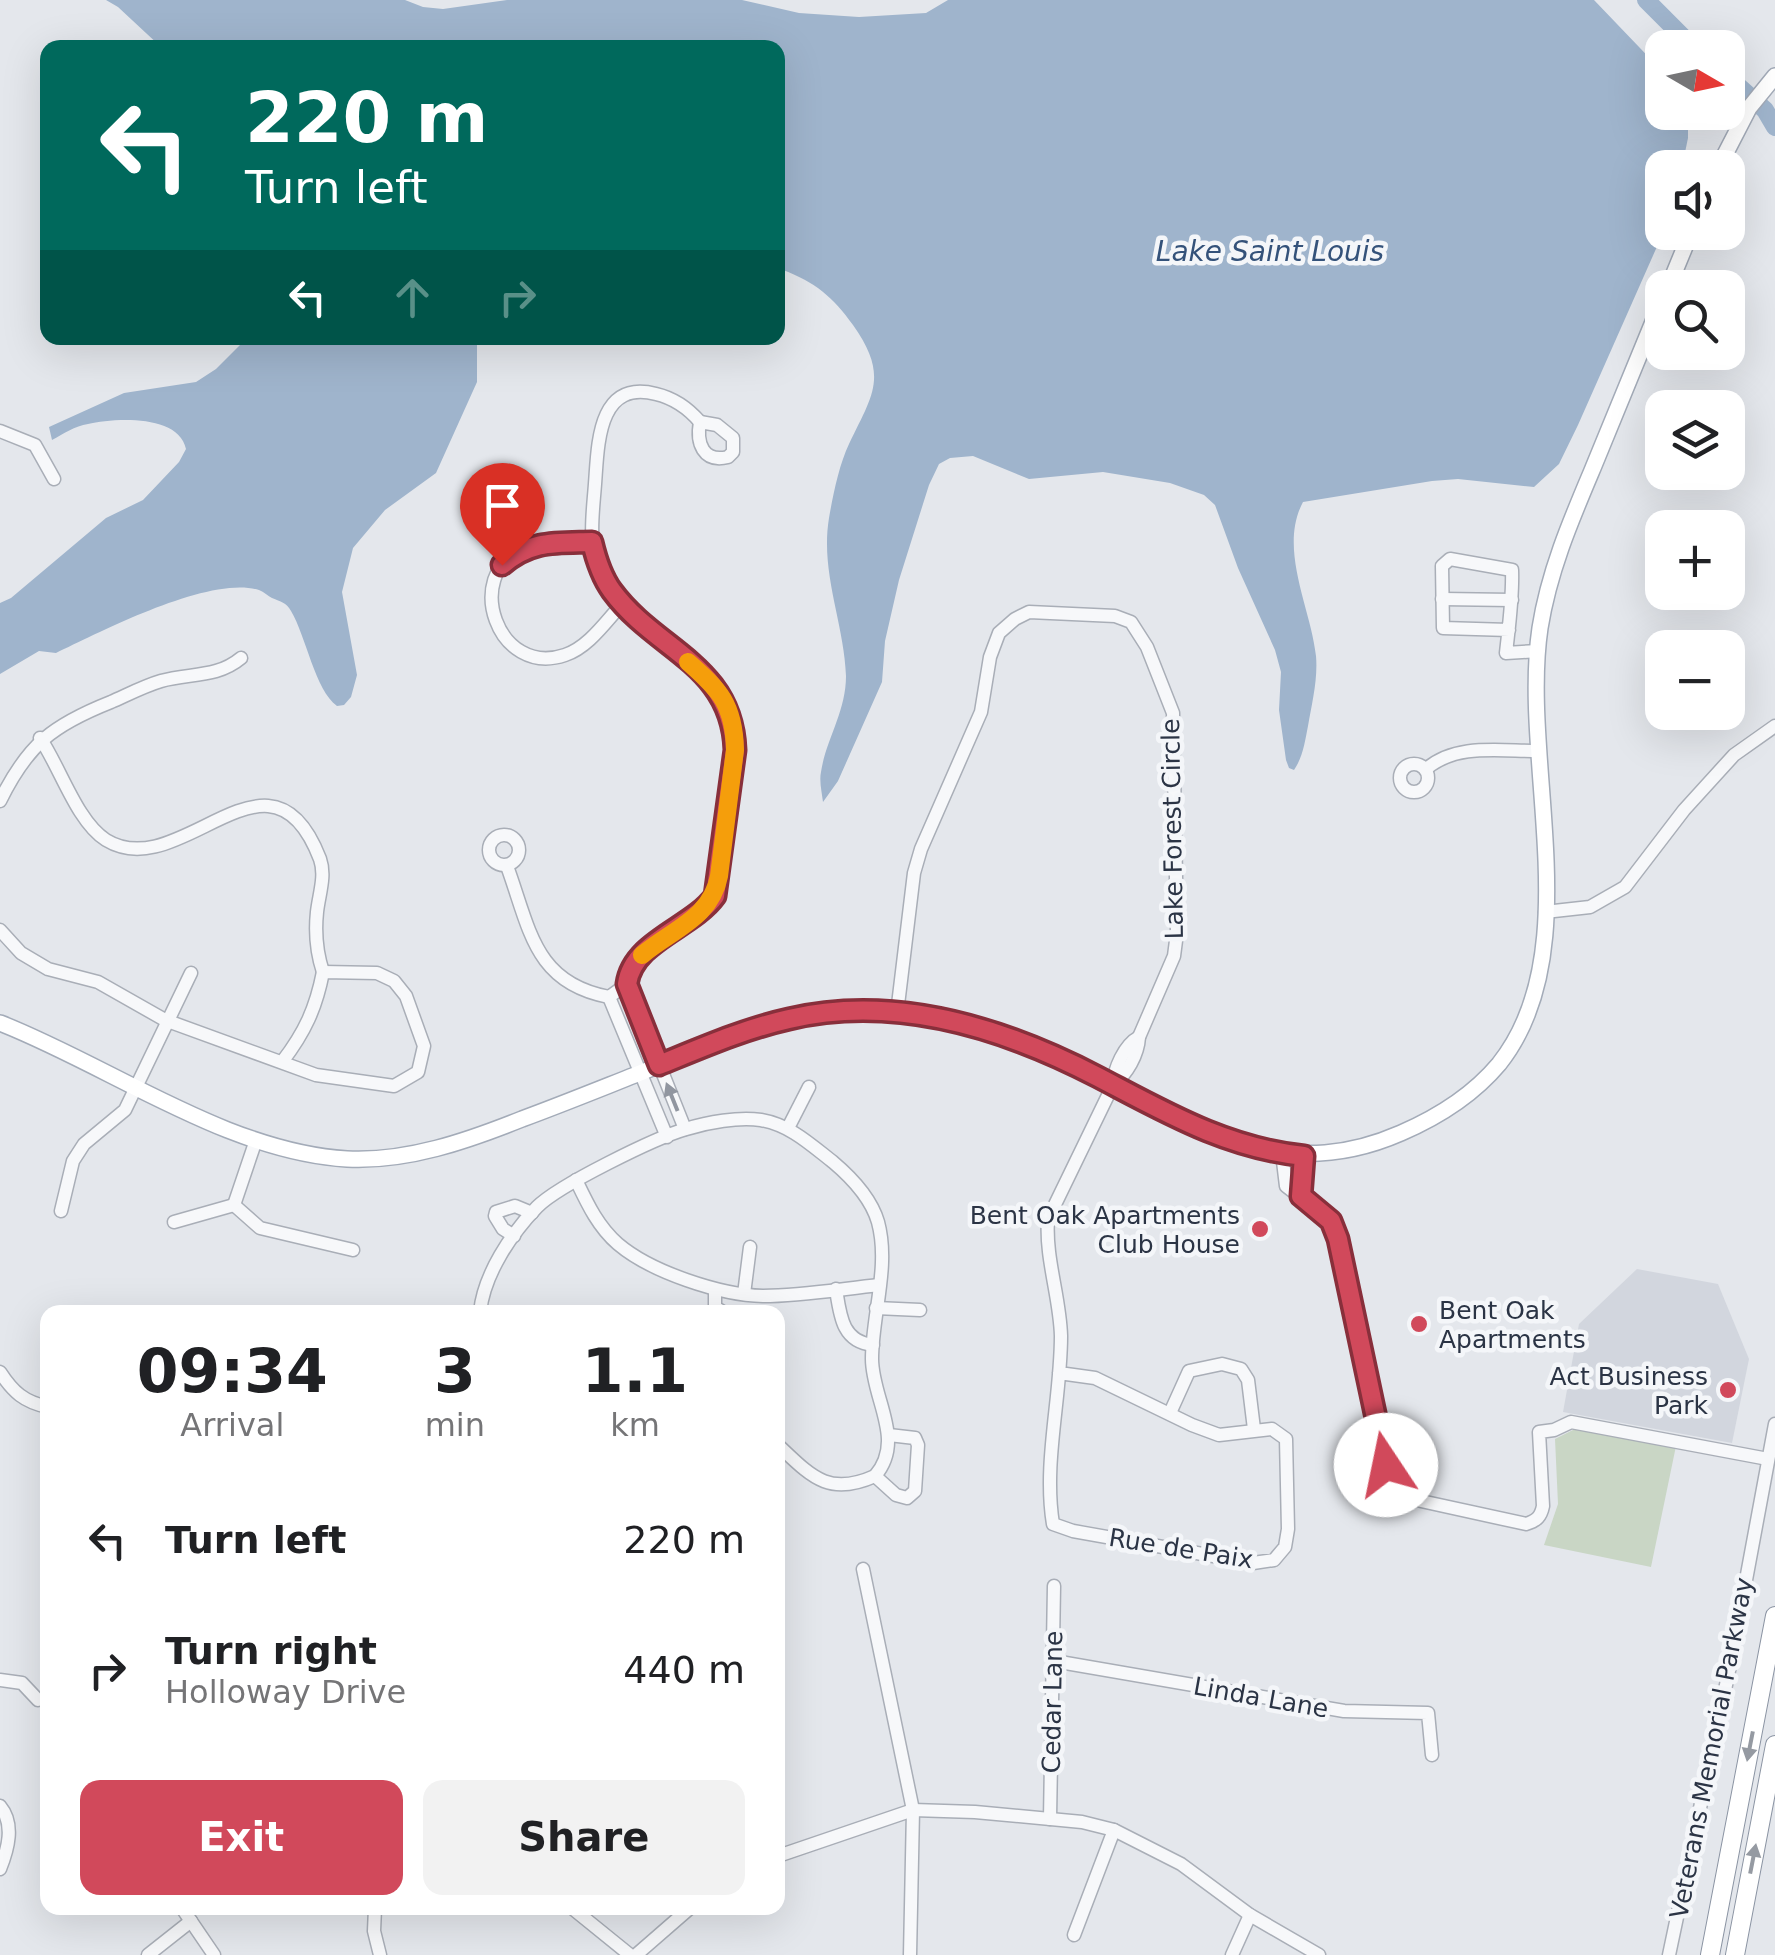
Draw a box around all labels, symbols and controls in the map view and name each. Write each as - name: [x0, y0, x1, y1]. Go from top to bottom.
- north arrow: [1645, 30, 1745, 130]
- map controls: [1645, 30, 1745, 730]
- text: 220 m: [245, 77, 488, 159]
- icon: left: [80, 80, 210, 210]
- button: sound: [1645, 150, 1745, 250]
- text: Turn left: [245, 161, 428, 214]
- water label: Lake Saint Louis: [1156, 235, 1384, 268]
- icon: left: [280, 270, 335, 325]
- icon: ahead: [385, 270, 440, 325]
- icon: right: [490, 270, 545, 325]
- button: search: [1645, 270, 1745, 370]
- button: layers: [1645, 390, 1745, 490]
- pin: [460, 463, 545, 566]
- icon: arrive: [475, 478, 530, 533]
- button: +: [1645, 510, 1745, 610]
- button: −: [1645, 630, 1745, 730]
- street label: Lake Forest Circle: [1156, 718, 1189, 940]
- one-way arrow: [663, 1082, 679, 1112]
- place label: Bent Oak Apartments Club House: [970, 1201, 1240, 1259]
- marker: Bent Oak Apartments Club House: [1249, 1218, 1271, 1240]
- place label: Bent Oak Apartments: [1439, 1296, 1586, 1354]
- marker: Bent Oak Apartments: [1408, 1313, 1430, 1335]
- text: 09:34: [137, 1336, 328, 1406]
- text: 3: [434, 1336, 476, 1406]
- text: 1.1: [582, 1336, 688, 1406]
- place label: Act Business Park: [1550, 1362, 1709, 1420]
- marker: Act Business Park: [1717, 1379, 1739, 1401]
- text: Arrival: [180, 1406, 284, 1444]
- text: min: [425, 1406, 485, 1444]
- text: km: [610, 1406, 660, 1444]
- position arrow: [1334, 1413, 1438, 1517]
- icon: left: [80, 1513, 135, 1568]
- text: Turn left: [165, 1518, 346, 1562]
- text: 220 m: [623, 1518, 745, 1562]
- street label: Rue de Paix: [1107, 1523, 1255, 1574]
- street label: Veterans Memorial Parkway: [1664, 1575, 1759, 1921]
- text: Turn right: [165, 1629, 377, 1673]
- street label: Cedar Lane: [1037, 1630, 1068, 1774]
- icon: right: [80, 1643, 135, 1698]
- text: 440 m: [623, 1648, 745, 1692]
- street label: Linda Lane: [1191, 1671, 1331, 1724]
- text: Holloway Drive: [165, 1673, 406, 1711]
- one-way arrow: [1742, 1731, 1757, 1762]
- button: Exit: [80, 1780, 403, 1895]
- button: Share: [423, 1780, 745, 1895]
- one-way arrow: [1746, 1843, 1761, 1874]

